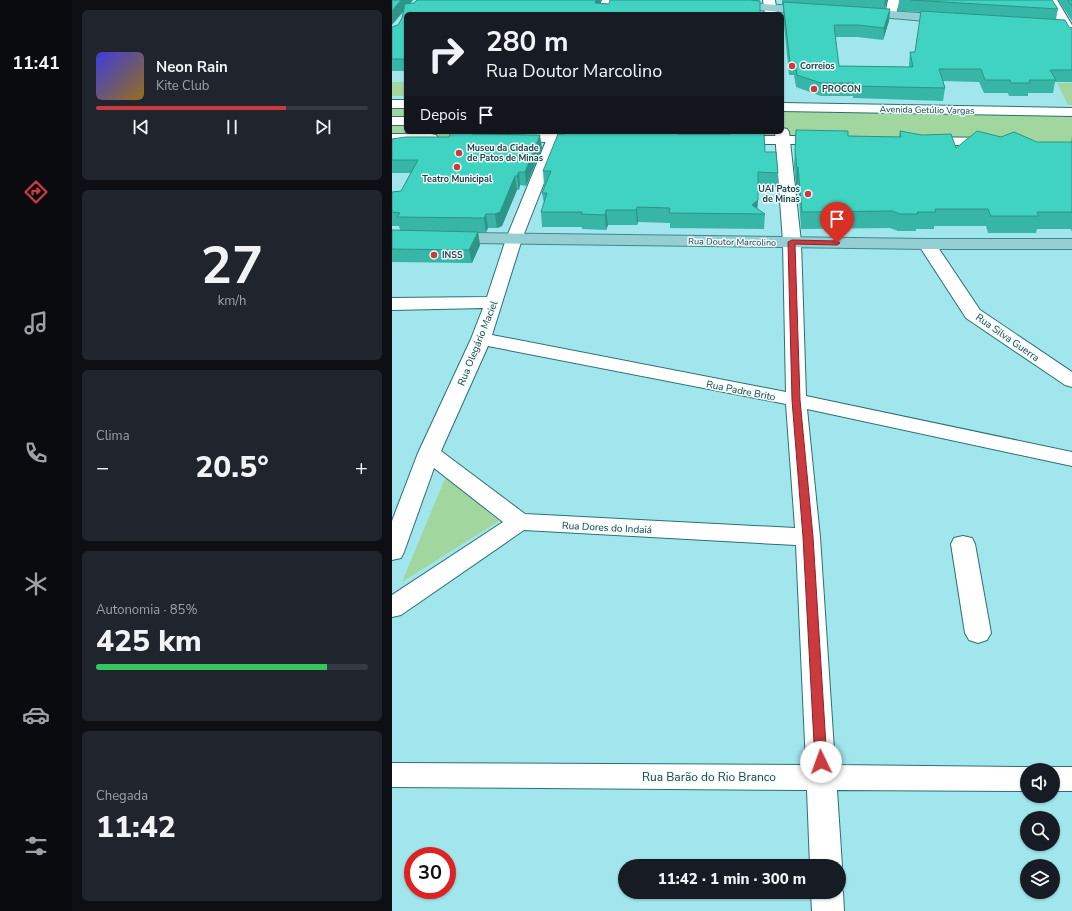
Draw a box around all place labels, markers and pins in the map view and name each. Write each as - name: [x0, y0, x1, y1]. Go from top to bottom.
- place label: Correios: [800, 60, 835, 72]
- marker: Correios: [787, 61, 797, 71]
- place label: PROCON: [822, 83, 861, 95]
- marker: PROCON: [809, 84, 819, 94]
- place label: Museu da Cidade de Patos de Minas: [467, 142, 544, 164]
- marker: Museu da Cidade de Patos de Minas: [454, 148, 464, 158]
- marker: Teatro Municipal: [452, 162, 462, 172]
- place label: Teatro Municipal: [422, 173, 492, 185]
- place label: UAI Patos de Minas: [758, 183, 801, 205]
- marker: UAI Patos de Minas: [803, 189, 813, 199]
- pin: [820, 202, 854, 243]
- place label: INSS: [442, 249, 463, 261]
- marker: INSS: [429, 250, 439, 260]

